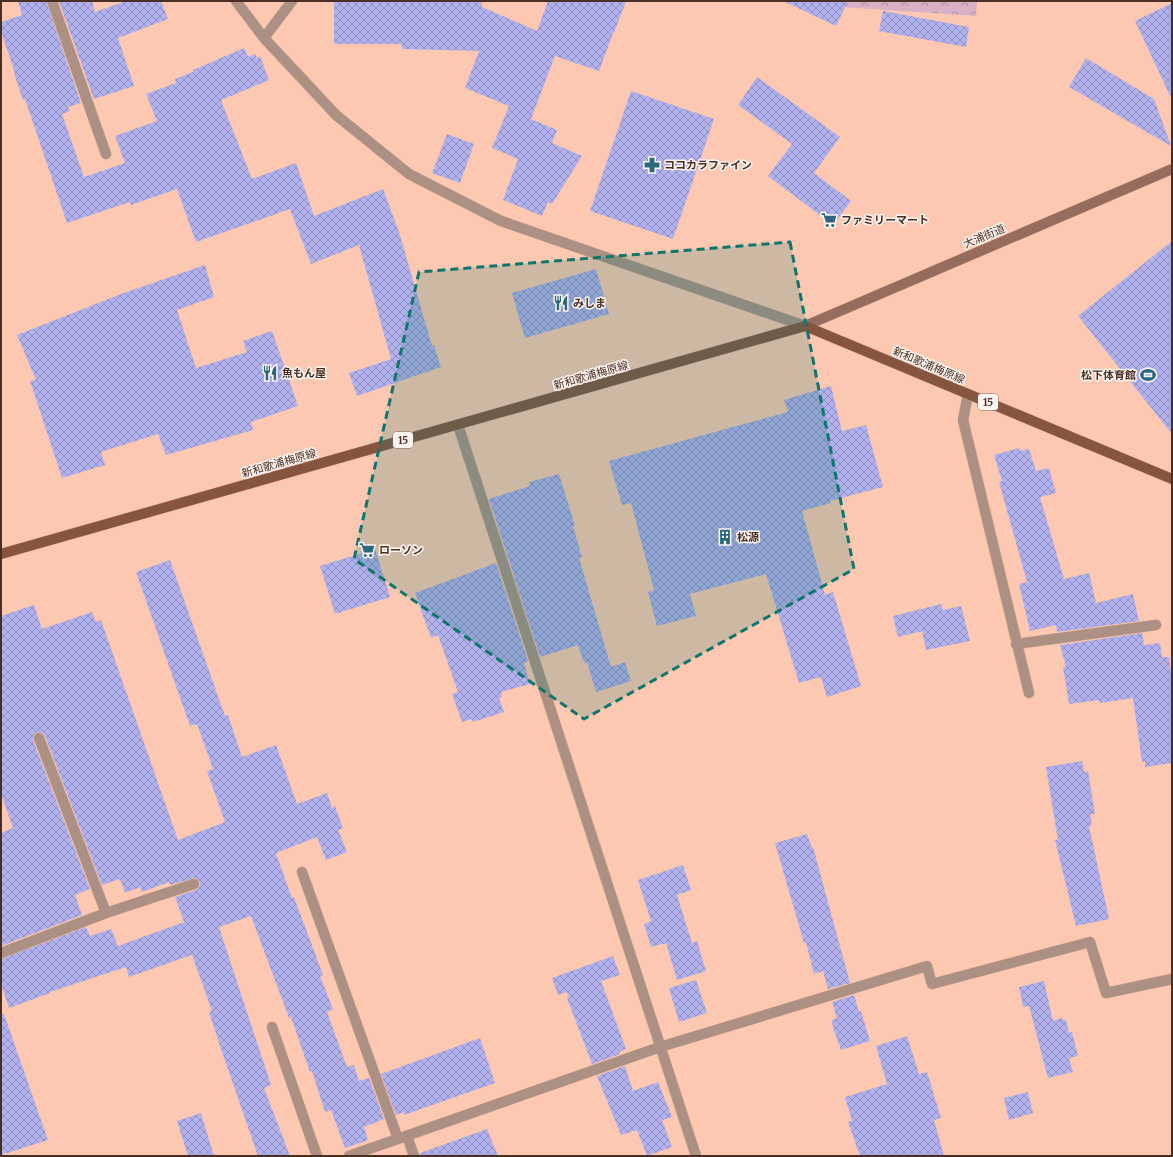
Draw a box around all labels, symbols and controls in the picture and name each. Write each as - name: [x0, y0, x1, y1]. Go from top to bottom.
- pharmacy icon: ココカラファイン: [643, 156, 661, 174]
- place label: ココカラファイン: [664, 158, 752, 172]
- supermarket icon: ファミリーマート: [820, 211, 838, 229]
- place label: ファミリーマート: [841, 213, 929, 227]
- street label: 大浦街道: [961, 221, 1007, 251]
- restaurant icon: みしま: [552, 294, 570, 312]
- place label: みしま: [573, 296, 606, 310]
- street label: 新和歌浦梅原線: [891, 344, 967, 386]
- street label: 新和歌浦梅原線: [552, 358, 630, 392]
- restaurant icon: 魚もん屋: [261, 364, 279, 382]
- place label: 魚もん屋: [282, 366, 326, 380]
- sports icon: 松下体育館: [1139, 366, 1157, 384]
- place label: 松下体育館: [1081, 368, 1136, 382]
- road number: 15: [978, 394, 998, 410]
- road number: 15: [393, 432, 413, 448]
- street label: 新和歌浦梅原線: [240, 446, 318, 480]
- building icon: 松源: [716, 528, 734, 546]
- place label: 松源: [737, 530, 759, 544]
- supermarket icon: ローソン: [358, 541, 376, 559]
- place label: ローソン: [379, 543, 423, 557]

